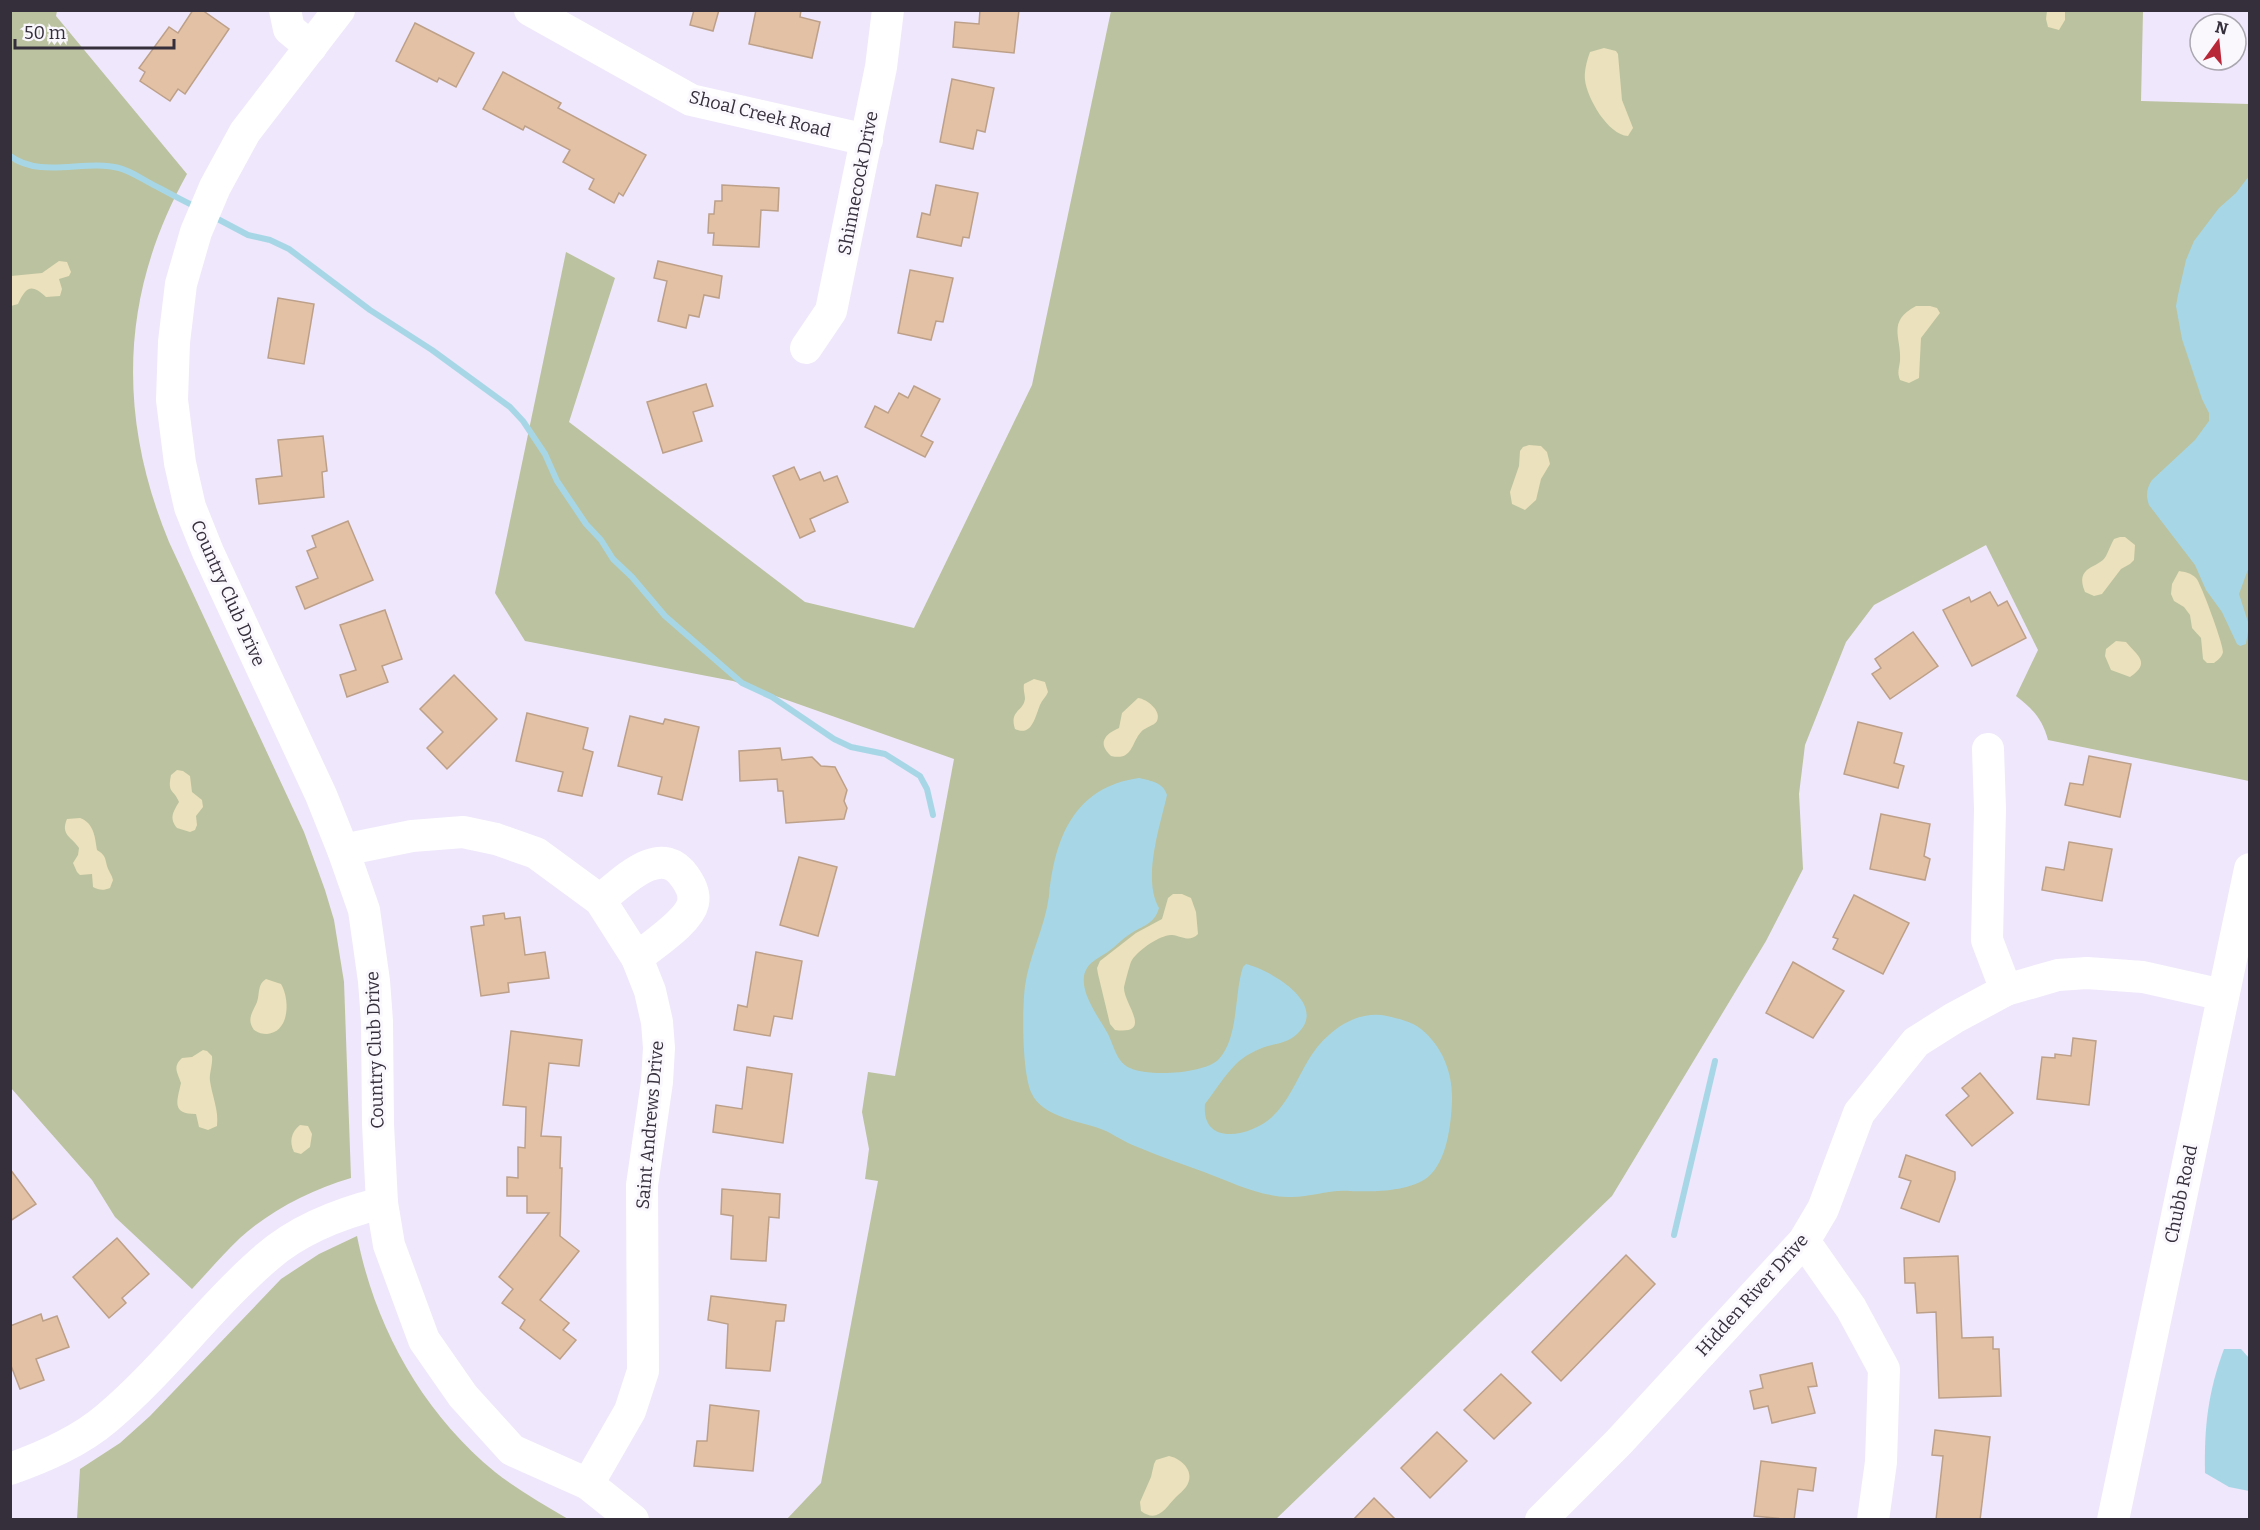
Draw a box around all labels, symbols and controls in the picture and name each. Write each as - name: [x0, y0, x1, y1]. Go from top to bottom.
- scale bar: [15, 12, 174, 50]
- north arrow: [2188, 12, 2248, 72]
- text: N: [2213, 17, 2230, 39]
- text: 50 m: [24, 22, 66, 44]
- street label: Shoal Creek Road: [687, 86, 834, 142]
- street label: Shinnecock Drive: [833, 109, 883, 257]
- street label: Country Club Drive: [186, 516, 270, 670]
- street label: Country Club Drive: [361, 971, 389, 1129]
- street label: Saint Andrews Drive: [632, 1040, 668, 1210]
- street label: Chubb Road: [2160, 1142, 2202, 1245]
- street label: Hidden River Drive: [1691, 1229, 1813, 1361]

